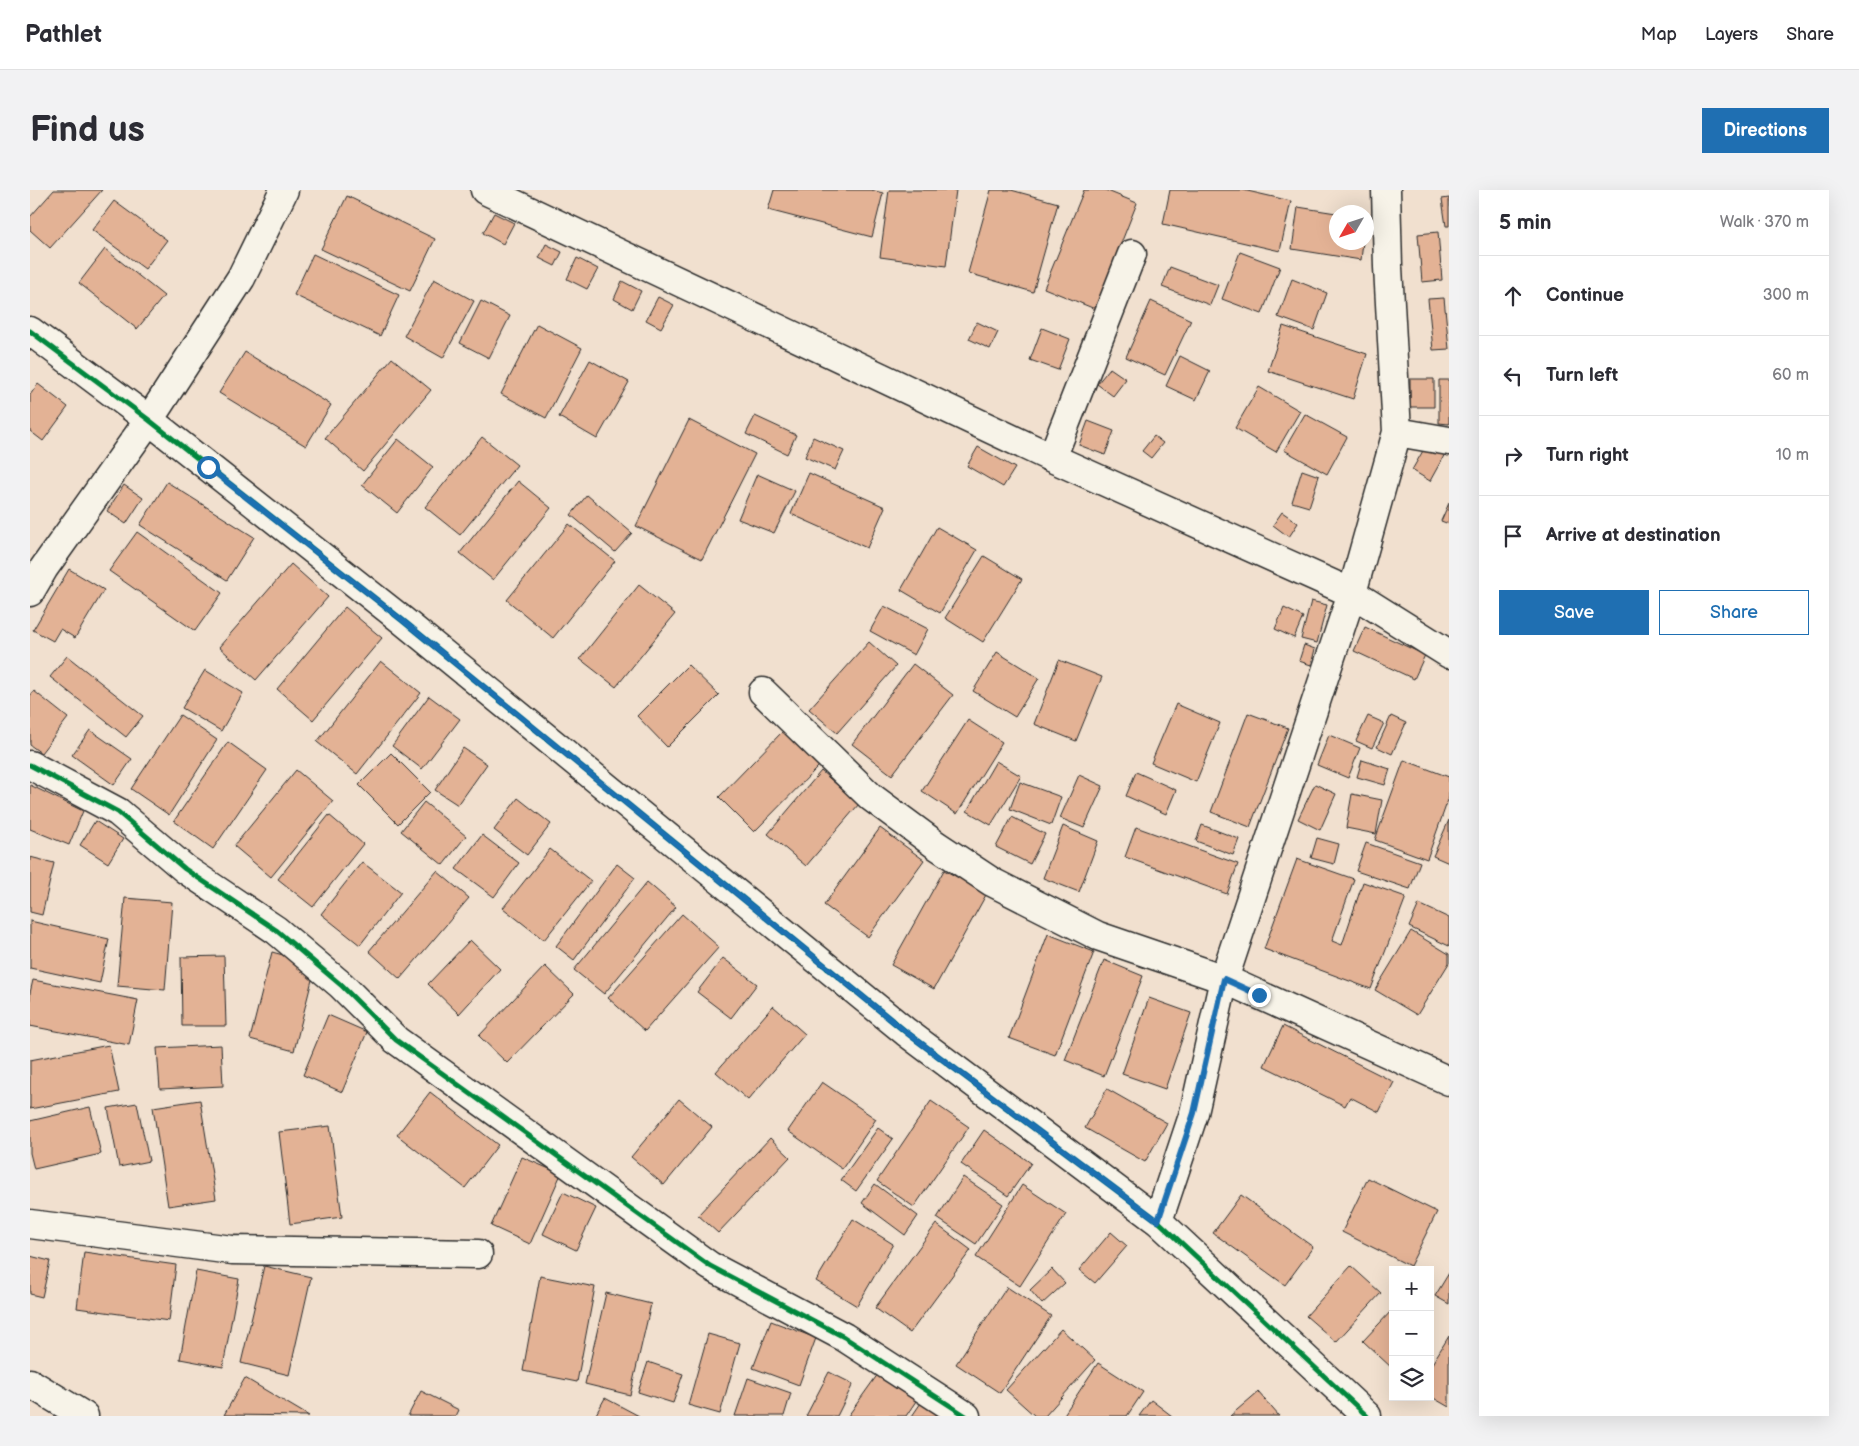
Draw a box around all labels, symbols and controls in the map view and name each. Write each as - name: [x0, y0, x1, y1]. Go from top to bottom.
- text: Pathlet: [25, 20, 102, 49]
- text: Map: [1641, 24, 1677, 45]
- text: Layers: [1705, 24, 1758, 45]
- text: Share: [1786, 24, 1834, 45]
- button: Directions: [1702, 108, 1829, 153]
- text: Find us: [30, 109, 145, 152]
- north arrow: [1329, 205, 1374, 250]
- text: 5 min: [1499, 210, 1552, 235]
- text: Walk · 370 m: [1720, 213, 1809, 232]
- icon: ahead: [1499, 282, 1527, 310]
- text: Continue: [1546, 284, 1624, 307]
- text: 300 m: [1763, 286, 1809, 305]
- icon: left: [1499, 362, 1527, 390]
- text: Turn left: [1546, 364, 1618, 387]
- text: 60 m: [1772, 366, 1809, 385]
- icon: right: [1499, 442, 1527, 470]
- text: Turn right: [1546, 444, 1629, 467]
- text: 10 m: [1776, 446, 1809, 465]
- route start: [197, 456, 220, 479]
- icon: arrive: [1499, 522, 1527, 550]
- text: Arrive at destination: [1546, 524, 1721, 547]
- button: Save: [1499, 590, 1649, 635]
- button: Share: [1659, 590, 1809, 635]
- route end: [1248, 984, 1271, 1007]
- map controls: [1389, 1266, 1434, 1401]
- button: +: [1389, 1266, 1434, 1311]
- button: −: [1389, 1311, 1434, 1356]
- button: layers: [1389, 1356, 1434, 1401]

